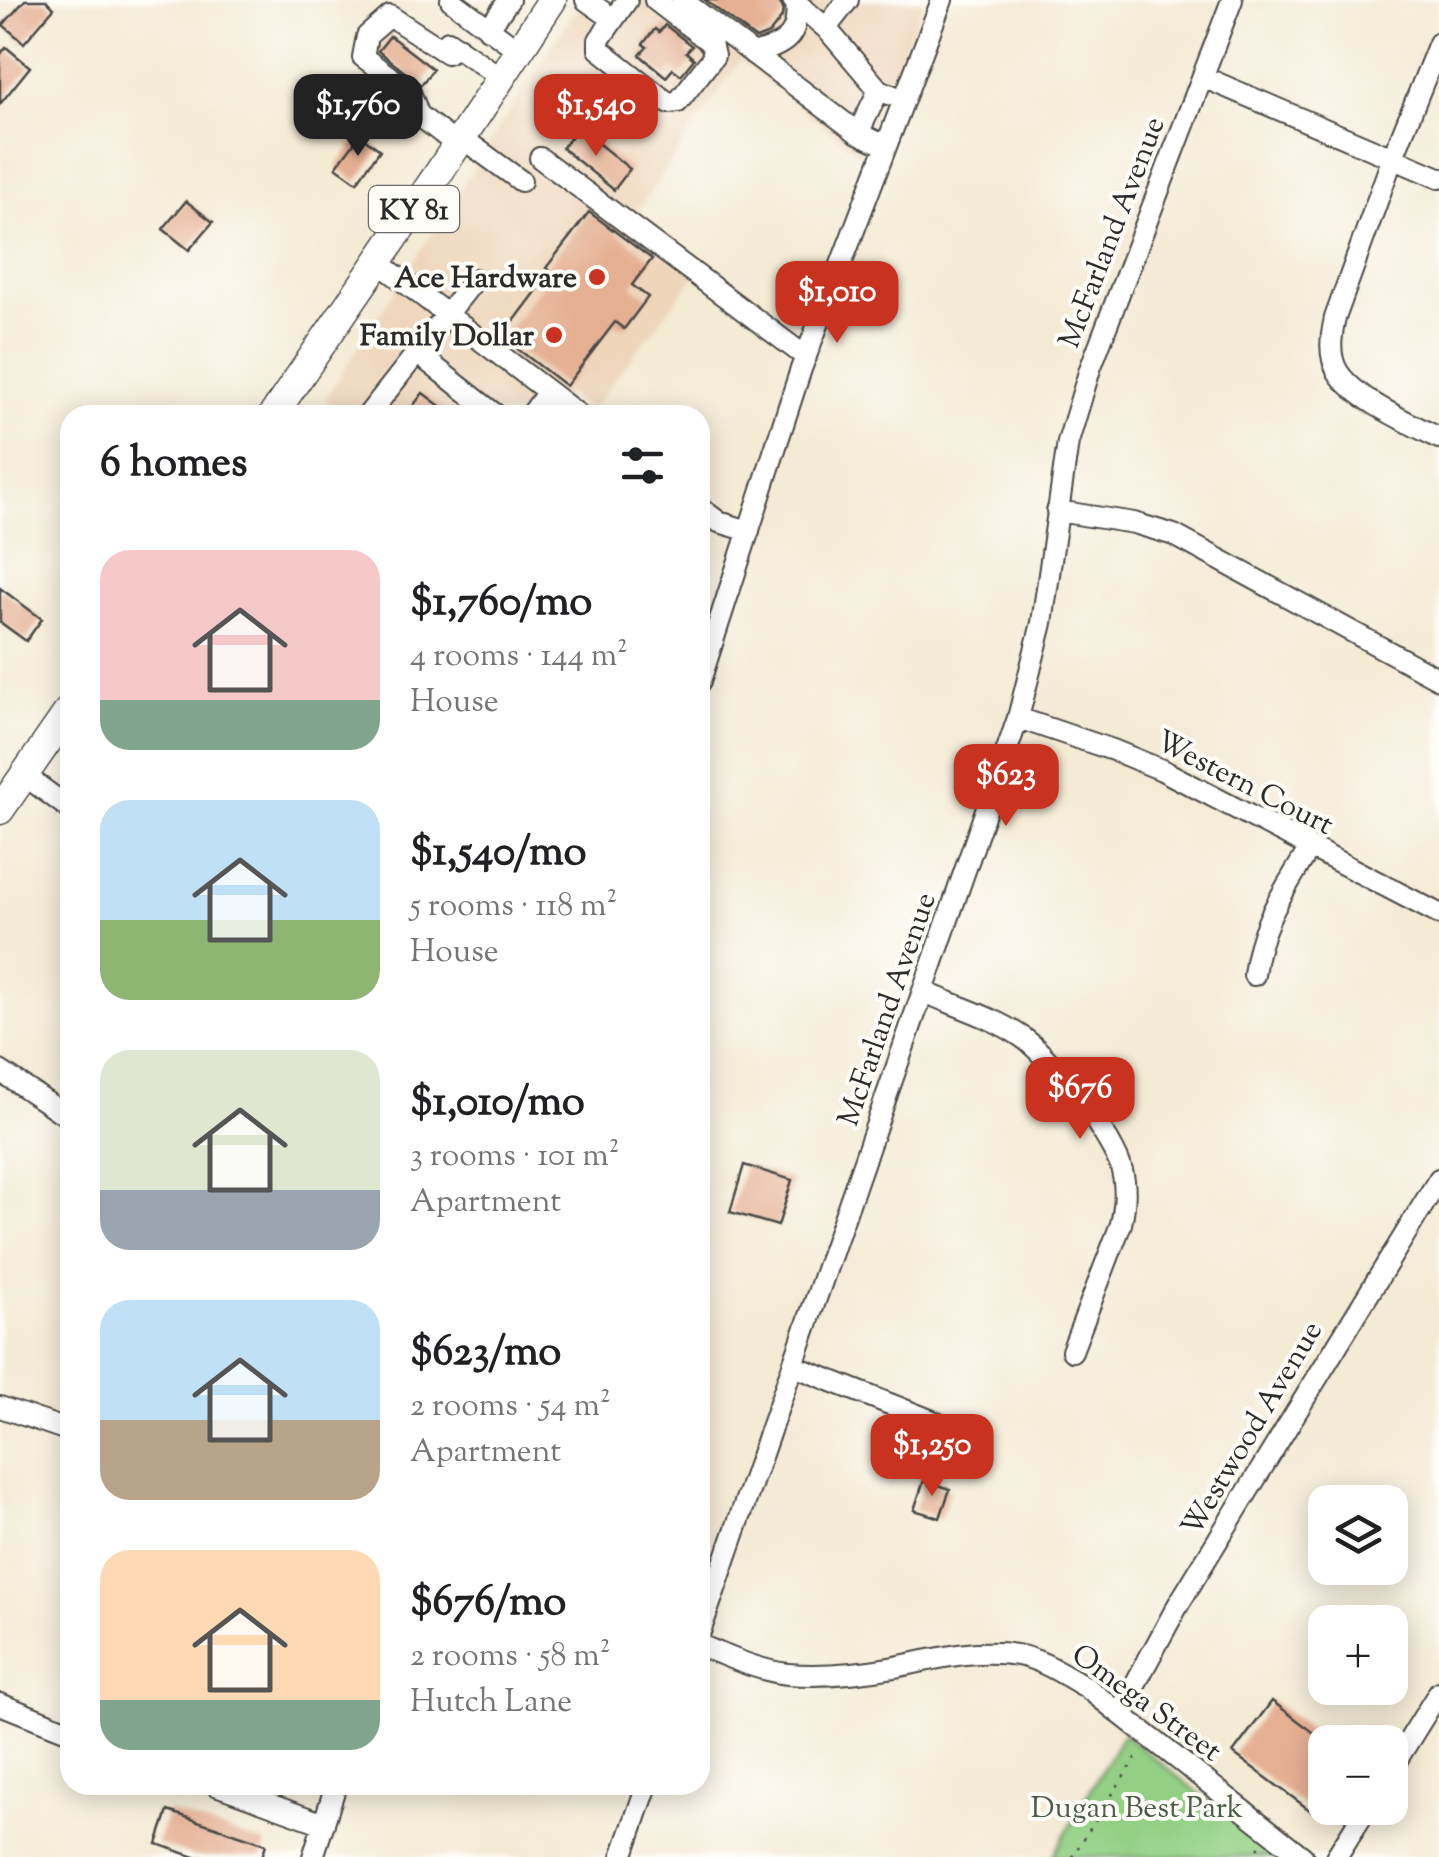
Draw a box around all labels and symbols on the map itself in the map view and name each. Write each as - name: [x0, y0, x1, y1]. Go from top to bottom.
- pin: $1,760: [277, 74, 439, 159]
- pin: $1,540: [515, 74, 677, 159]
- street label: McFarland Avenue: [1049, 111, 1177, 355]
- road number: KY 81: [369, 186, 459, 232]
- place label: Ace Hardware: [394, 258, 577, 301]
- pin: $1,010: [756, 261, 918, 346]
- marker: Ace Hardware: [586, 266, 608, 288]
- place label: Family Dollar: [360, 316, 535, 359]
- marker: Family Dollar: [543, 324, 565, 346]
- street label: Western Court: [1148, 721, 1340, 847]
- pin: $623: [947, 744, 1065, 829]
- street label: McFarland Avenue: [828, 887, 949, 1132]
- pin: $676: [1021, 1057, 1139, 1142]
- street label: Westwood Avenue: [1172, 1313, 1335, 1545]
- pin: $1,250: [851, 1414, 1013, 1499]
- street label: Omega Street: [1062, 1635, 1230, 1773]
- park label: Dugan Best Park: [1031, 1788, 1243, 1831]

